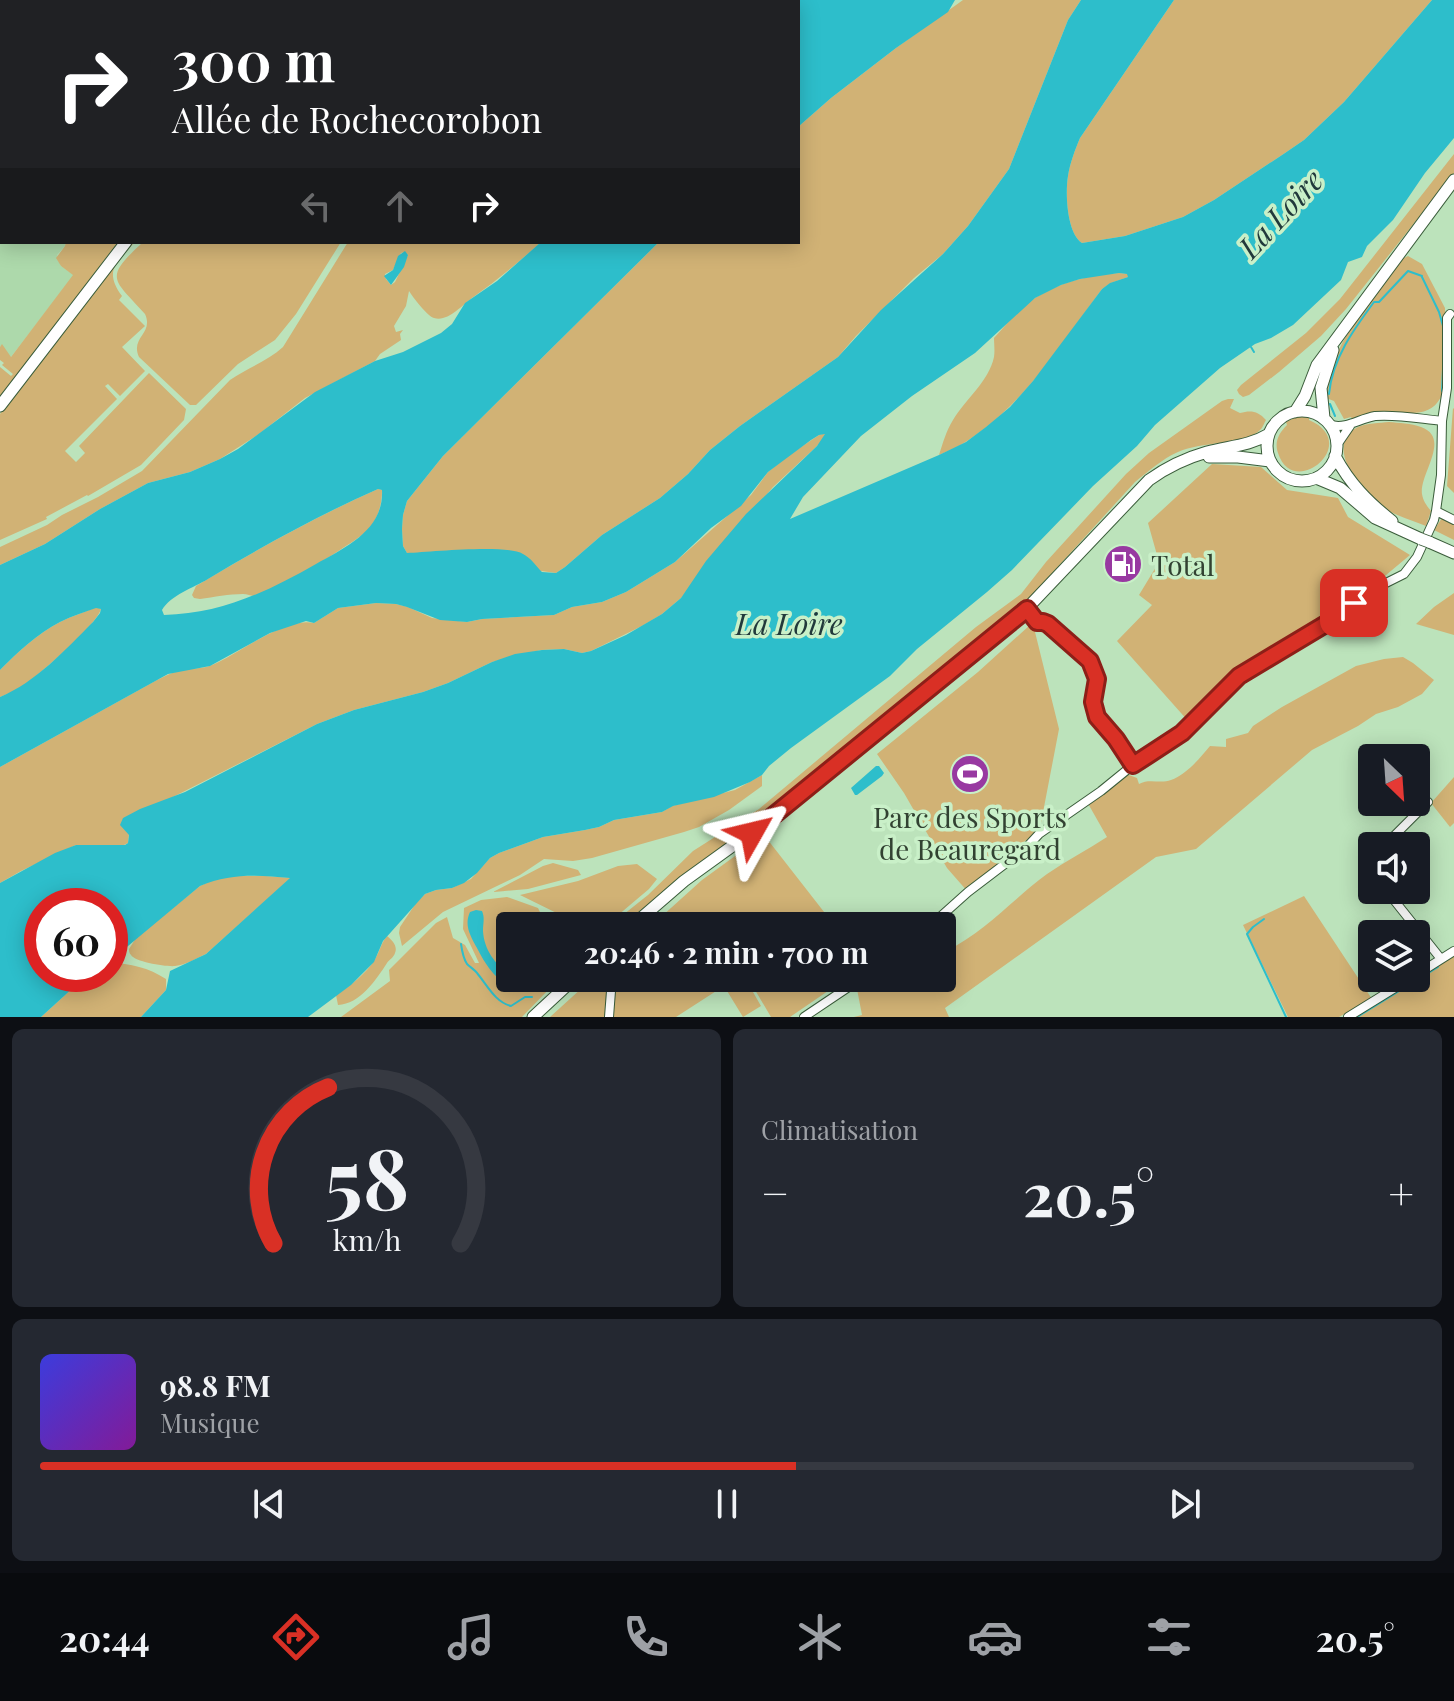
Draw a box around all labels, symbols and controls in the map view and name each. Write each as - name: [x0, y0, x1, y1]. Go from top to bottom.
- text: 300 m: [172, 22, 335, 97]
- icon: right: [40, 32, 144, 136]
- text: Allée de Rochecorobon: [172, 94, 542, 142]
- water label: La Loire: [1227, 160, 1331, 267]
- icon: left: [294, 184, 338, 228]
- icon: ahead: [378, 184, 422, 228]
- icon: right: [462, 184, 506, 228]
- fuel station icon: Total: [1102, 543, 1144, 585]
- place label: Total: [1151, 546, 1214, 583]
- pin: [1320, 569, 1388, 637]
- icon: arrive: [1332, 581, 1376, 625]
- water label: La Loire: [733, 603, 843, 643]
- north arrow: [1358, 744, 1430, 816]
- map controls: [1358, 744, 1430, 992]
- sports icon: Parc des Sports de Beauregard: [949, 753, 991, 795]
- position arrow: [710, 791, 794, 875]
- place label: Parc des Sports de Beauregard: [873, 798, 1067, 867]
- button: sound: [1358, 832, 1430, 904]
- speed limit sign: 60: [24, 888, 128, 992]
- button: layers: [1358, 920, 1430, 992]
- text: 20:46 · 2 min · 700 m: [584, 932, 868, 972]
- text: Climatisation: [761, 1112, 918, 1147]
- text: 58: [324, 1120, 409, 1231]
- text: 20.5°: [1023, 1152, 1155, 1232]
- text: −: [761, 1162, 789, 1221]
- text: +: [1388, 1162, 1414, 1221]
- text: km/h: [332, 1220, 401, 1258]
- text: 98.8 FM: [160, 1365, 271, 1405]
- text: Musique: [160, 1405, 260, 1440]
- icon: previous: [247, 1482, 291, 1526]
- icon: pause: [705, 1482, 749, 1526]
- icon: next: [1163, 1482, 1207, 1526]
- icon: directions: [268, 1609, 324, 1665]
- icon: music: [443, 1609, 499, 1665]
- icon: phone: [618, 1609, 674, 1665]
- icon: climate: [792, 1609, 848, 1665]
- icon: car: [967, 1609, 1023, 1665]
- icon: filters: [1141, 1609, 1197, 1665]
- text: 20:44: [59, 1613, 150, 1661]
- text: 20.5°: [1316, 1613, 1395, 1661]

